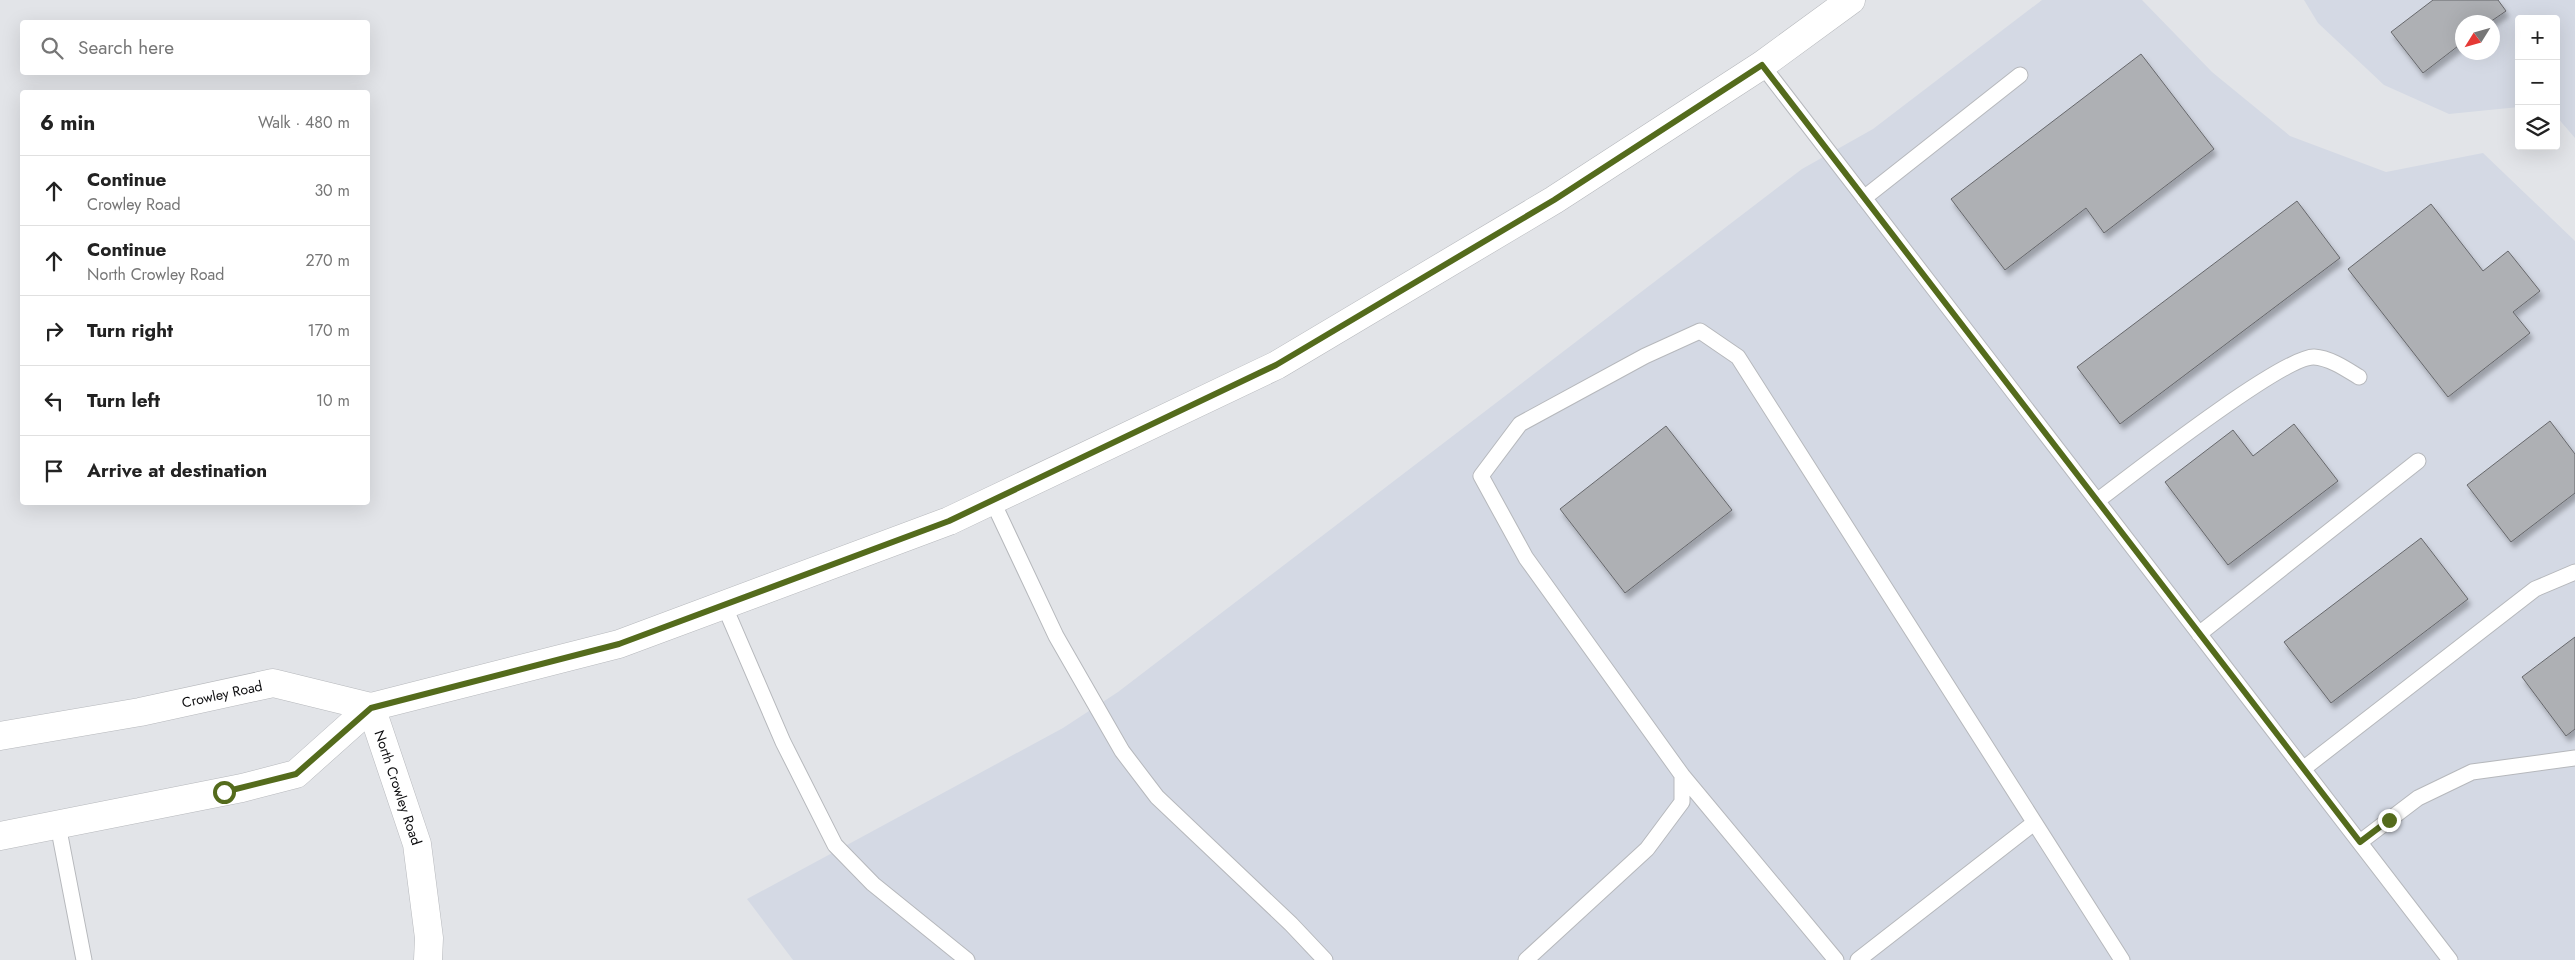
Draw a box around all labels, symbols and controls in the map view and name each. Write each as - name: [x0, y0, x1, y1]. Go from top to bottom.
- north arrow: [2455, 15, 2500, 60]
- map controls: [2515, 15, 2560, 150]
- button: +: [2515, 15, 2560, 60]
- search box: [20, 20, 370, 75]
- icon: search: [38, 34, 66, 62]
- text: Search here: [78, 34, 174, 61]
- button: −: [2515, 60, 2560, 105]
- button: layers: [2515, 105, 2560, 150]
- text: 6 min: [40, 108, 95, 138]
- text: Walk · 480 m: [258, 111, 350, 134]
- text: Continue: [87, 166, 166, 193]
- icon: ahead: [40, 177, 68, 205]
- text: 30 m: [314, 179, 350, 202]
- text: Crowley Road: [87, 193, 181, 216]
- text: Continue: [87, 236, 166, 263]
- icon: ahead: [40, 247, 68, 275]
- text: 270 m: [306, 249, 350, 272]
- text: North Crowley Road: [87, 263, 224, 286]
- icon: right: [40, 317, 68, 345]
- text: Turn right: [87, 317, 173, 344]
- text: 170 m: [308, 319, 350, 342]
- icon: left: [40, 387, 68, 415]
- text: Turn left: [87, 387, 160, 414]
- text: 10 m: [316, 389, 350, 412]
- icon: arrive: [40, 457, 68, 485]
- text: Arrive at destination: [87, 457, 267, 484]
- street label: Crowley Road: [180, 676, 264, 713]
- street label: North Crowley Road: [369, 727, 427, 848]
- route start: [213, 781, 236, 804]
- route end: [2378, 809, 2401, 832]

